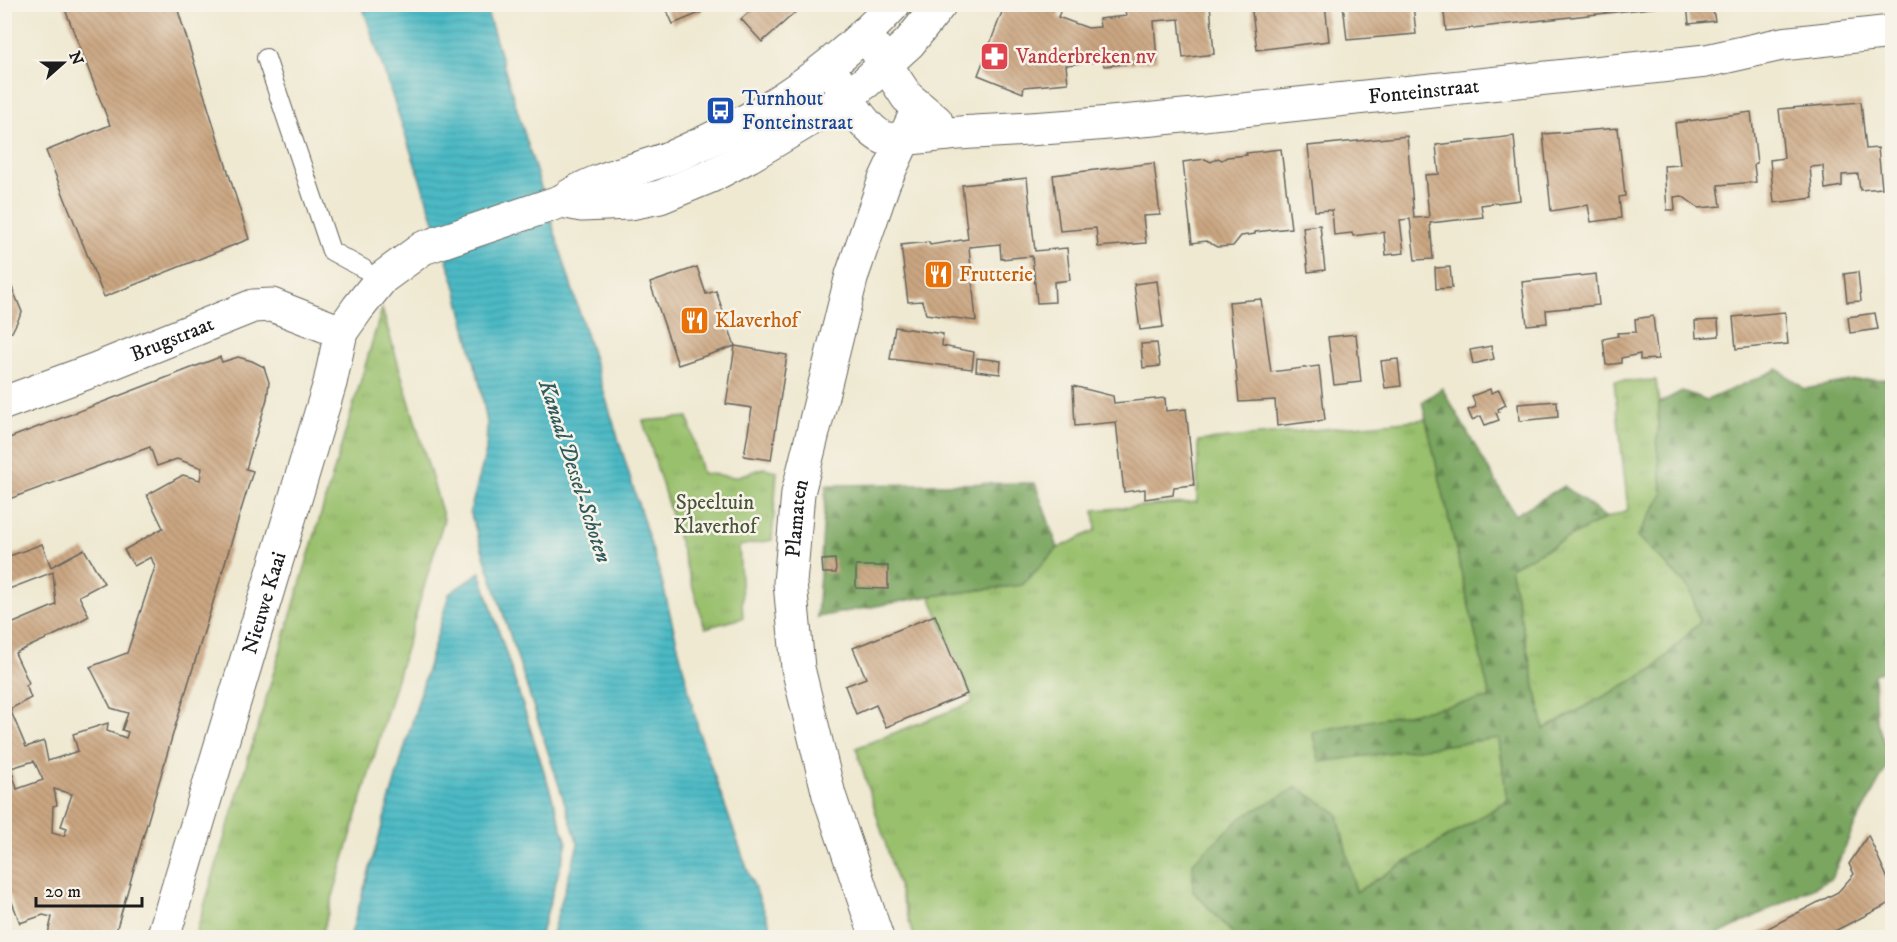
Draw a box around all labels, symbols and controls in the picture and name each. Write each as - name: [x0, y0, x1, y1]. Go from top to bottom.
- north arrow: [33, 33, 93, 93]
- pharmacy icon: Vanderbreken nv: [979, 40, 1011, 72]
- place label: Vanderbreken nv: [1015, 44, 1156, 70]
- text: N: [64, 48, 88, 68]
- street label: Fonteinstraat: [1367, 73, 1481, 111]
- place label: Turnhout Fonteinstraat: [742, 86, 853, 136]
- bus stop icon: Turnhout Fonteinstraat: [705, 94, 737, 126]
- restaurant icon: Frutterie: [922, 258, 954, 290]
- place label: Frutterie: [959, 262, 1033, 288]
- restaurant icon: Klaverhof: [678, 304, 710, 336]
- place label: Klaverhof: [715, 308, 802, 334]
- street label: Brugstraat: [127, 311, 218, 368]
- water label: Kanaal Dessel-Schoten: [532, 376, 617, 566]
- street label: Plamaten: [780, 477, 815, 559]
- park label: Speeltuin Klaverhof: [673, 490, 760, 540]
- street label: Nieuwe Kaai: [237, 549, 292, 657]
- scale bar: [36, 870, 142, 908]
- text: 20 m: [45, 881, 81, 903]

